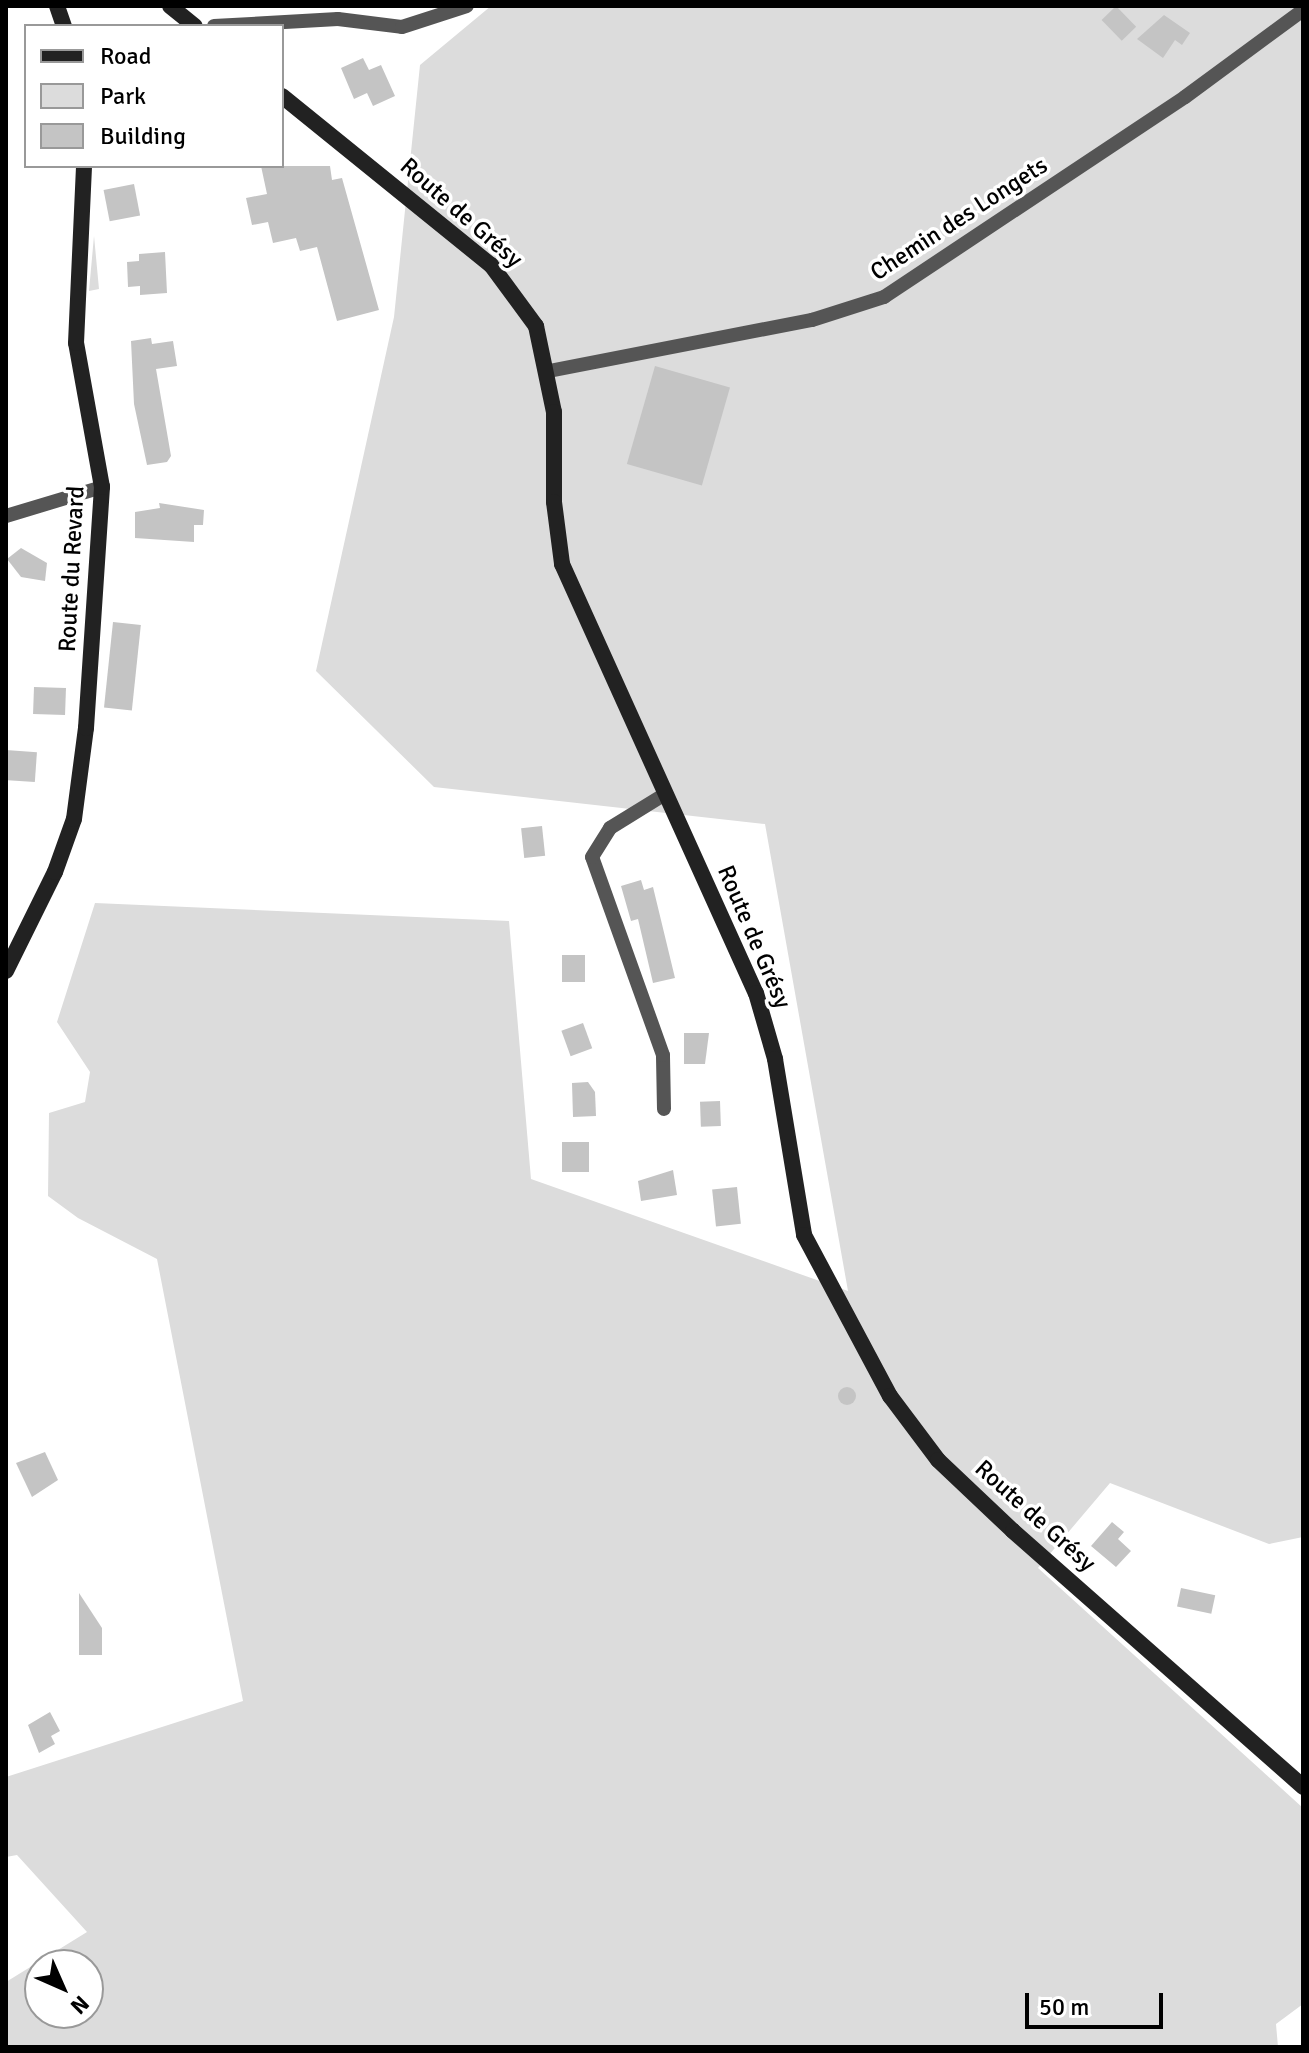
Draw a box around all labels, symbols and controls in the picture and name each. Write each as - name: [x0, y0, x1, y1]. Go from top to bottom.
- legend: [24, 24, 284, 168]
- text: Road: [100, 41, 151, 71]
- text: Park: [100, 81, 146, 111]
- text: Building: [100, 121, 186, 151]
- street label: Chemin des Longets: [865, 151, 1053, 287]
- street label: Route de Grésy: [394, 152, 528, 274]
- street label: Route du Revard: [53, 485, 91, 653]
- street label: Route de Grésy: [711, 861, 797, 1013]
- street label: Route de Grésy: [969, 1454, 1101, 1578]
- north arrow: [24, 1949, 104, 2029]
- scale bar: [1029, 1977, 1167, 2027]
- text: N: [65, 1990, 95, 2020]
- text: 50 m: [1039, 1992, 1089, 2022]

